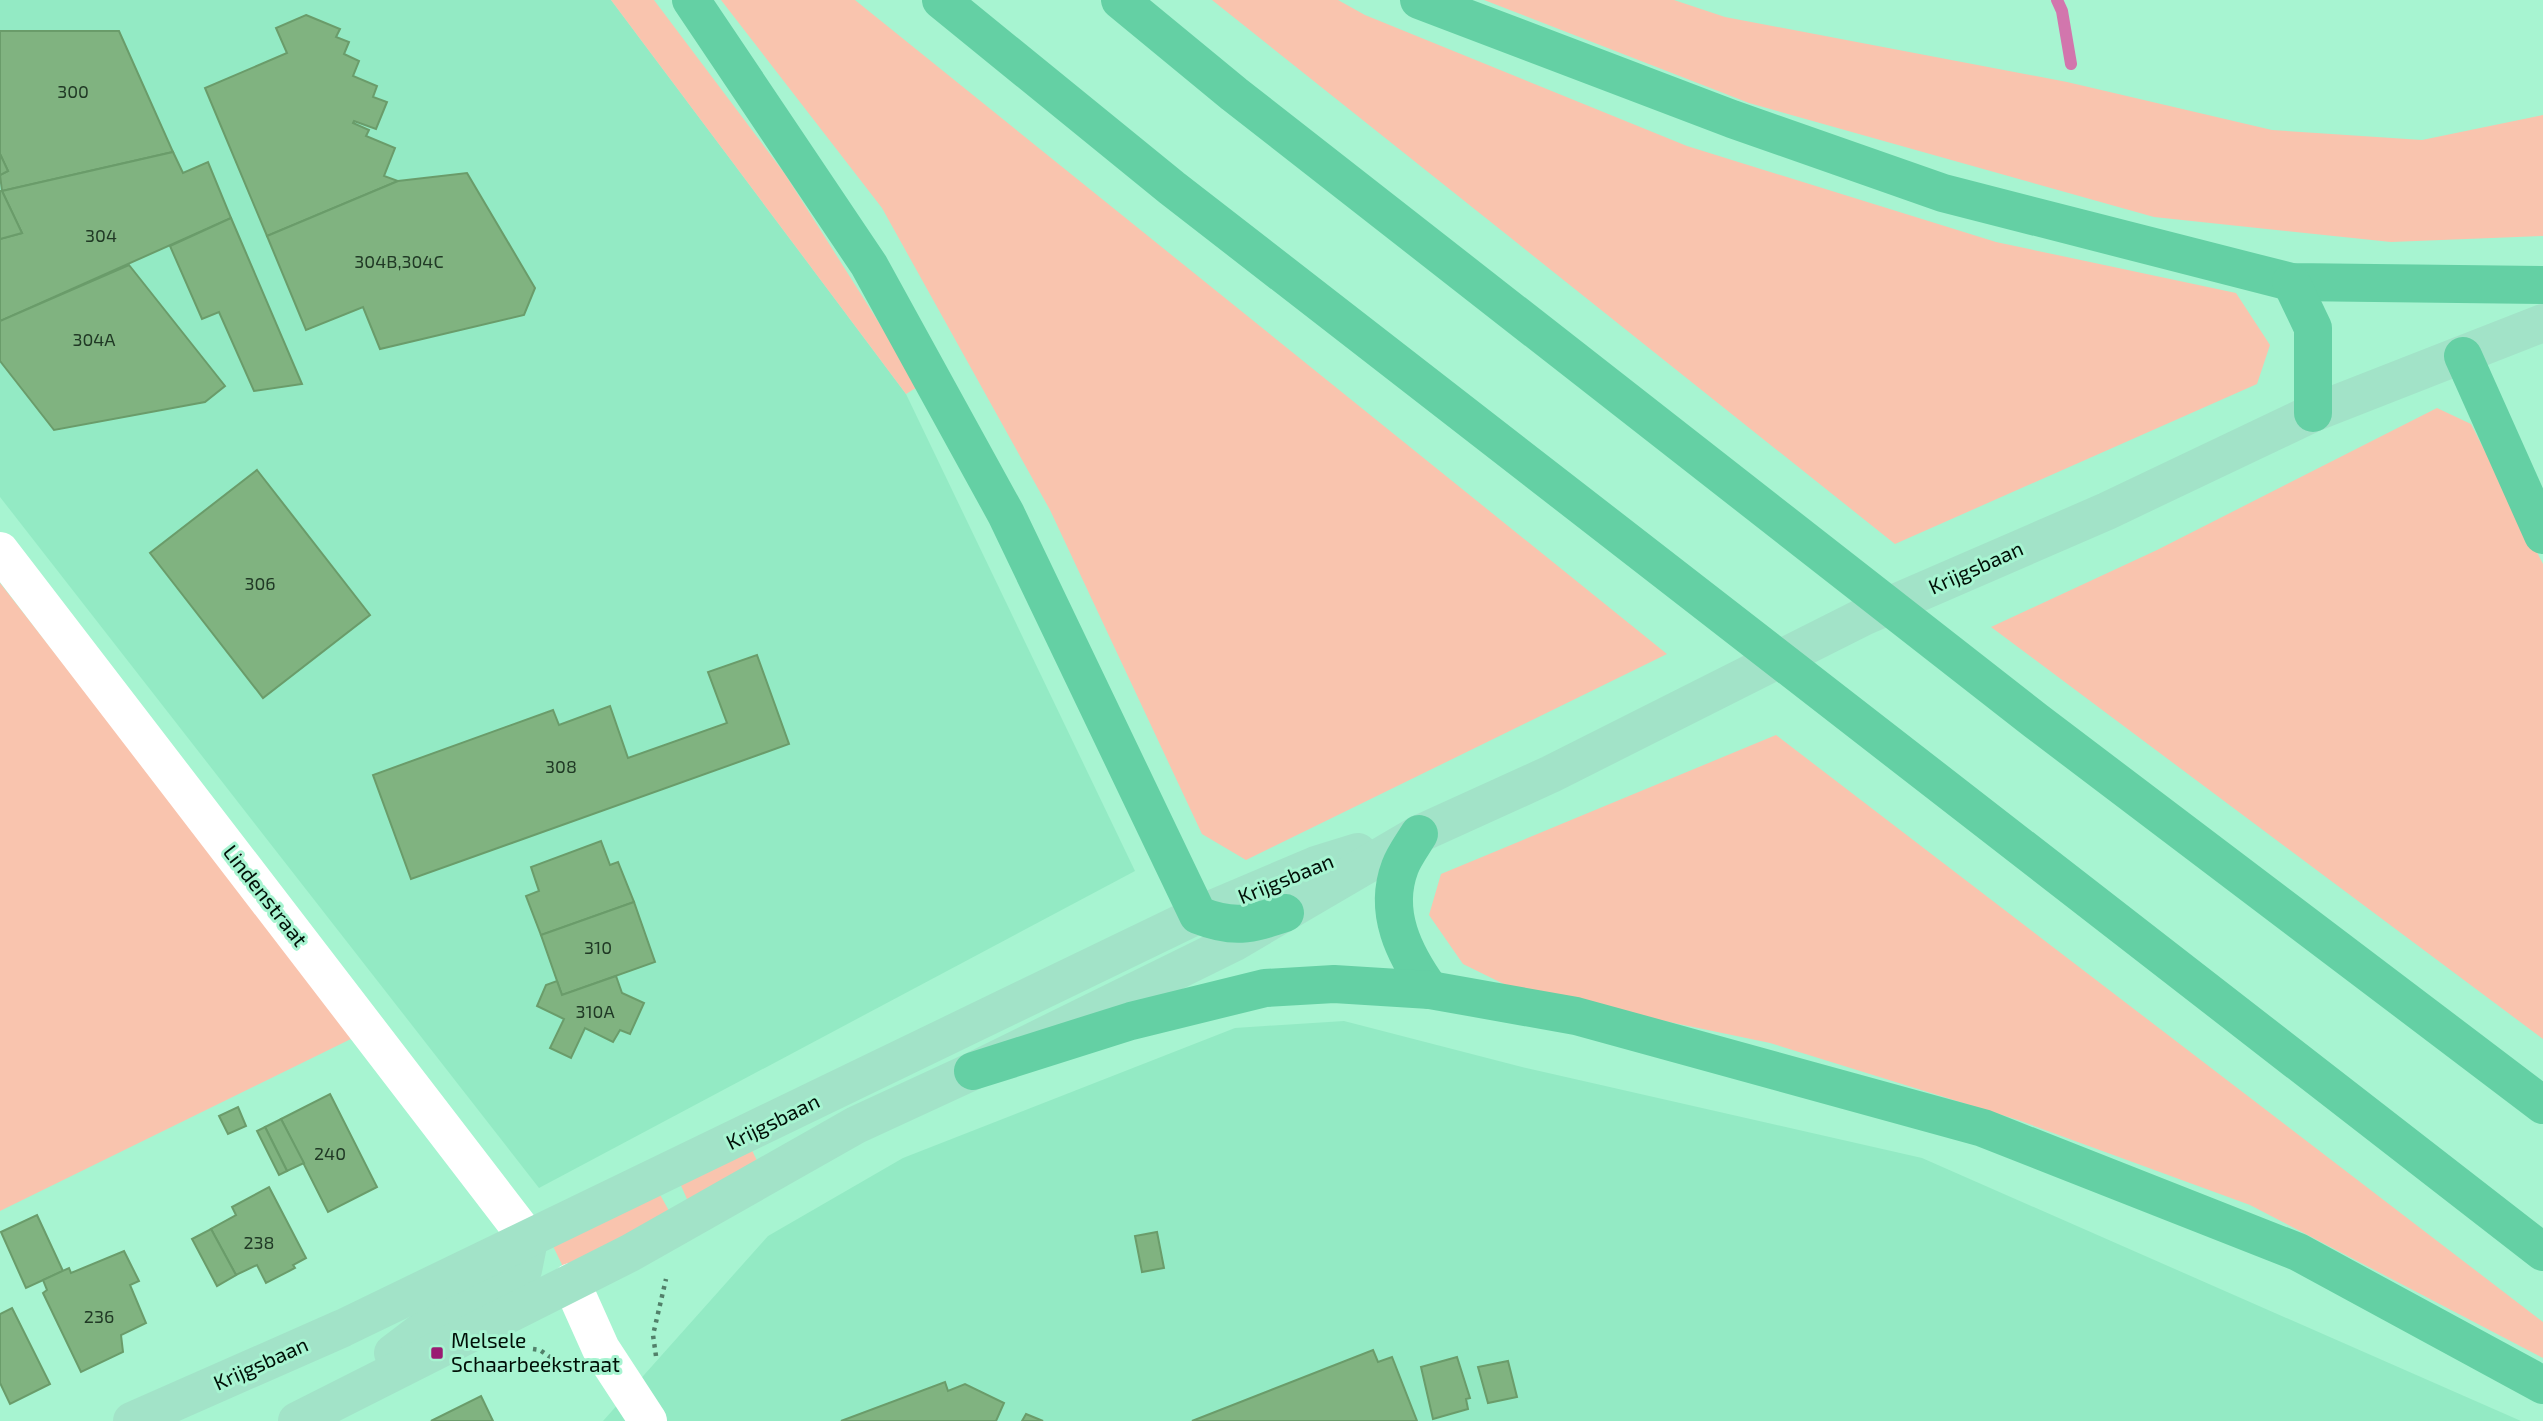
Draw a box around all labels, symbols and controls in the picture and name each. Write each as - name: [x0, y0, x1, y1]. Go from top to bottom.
- house number: 300: [57, 80, 89, 102]
- house number: 304: [85, 224, 117, 246]
- house number: 304B,304C: [354, 250, 444, 272]
- house number: 304A: [72, 328, 116, 350]
- street label: Krijgsbaan: [1924, 535, 2027, 599]
- house number: 306: [244, 572, 276, 594]
- house number: 308: [545, 755, 577, 777]
- street label: Lindenstraat: [219, 839, 314, 951]
- street label: Krijgsbaan: [1234, 847, 1337, 909]
- house number: 310: [584, 936, 612, 958]
- house number: 310A: [575, 1000, 615, 1022]
- street label: Krijgsbaan: [722, 1087, 824, 1155]
- house number: 240: [314, 1142, 346, 1164]
- house number: 238: [243, 1231, 275, 1253]
- house number: 236: [84, 1305, 114, 1327]
- place label: Melsele Schaarbeekstraat: [451, 1327, 620, 1376]
- street label: Krijgsbaan: [209, 1331, 312, 1395]
- marker: Melsele Schaarbeekstraat: [429, 1345, 445, 1361]

